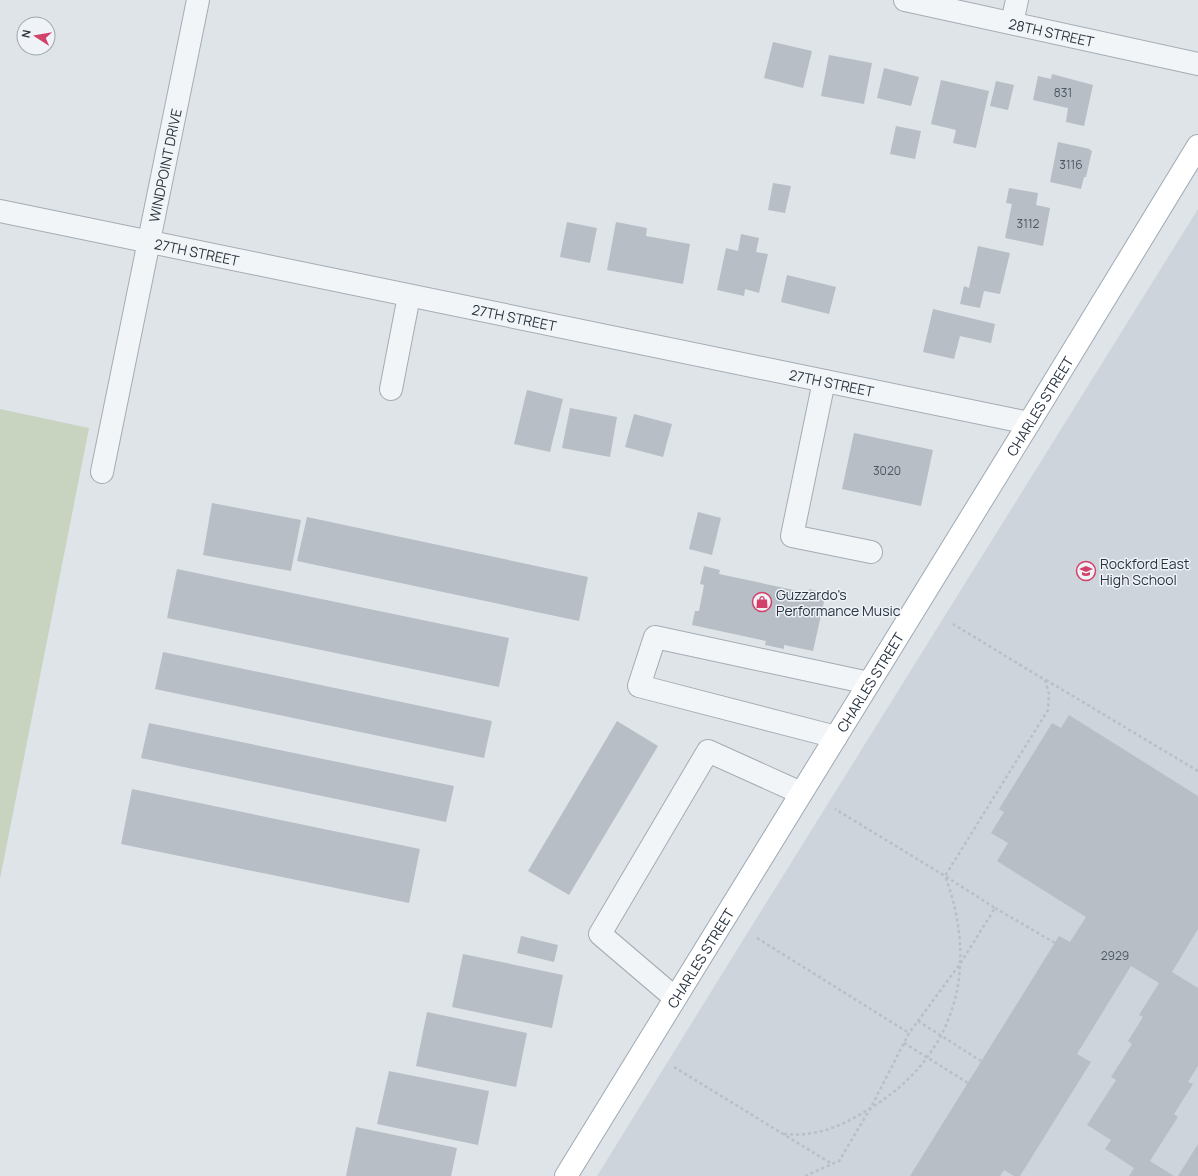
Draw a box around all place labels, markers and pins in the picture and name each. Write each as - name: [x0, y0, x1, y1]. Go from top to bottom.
- place label: Rockford East High School: [1100, 554, 1190, 589]
- school or university icon: Rockford East High School: [1075, 560, 1097, 582]
- place label: Guzzardo's Performance Music: [776, 585, 901, 620]
- shop icon: Guzzardo's Performance Music: [751, 591, 773, 613]

